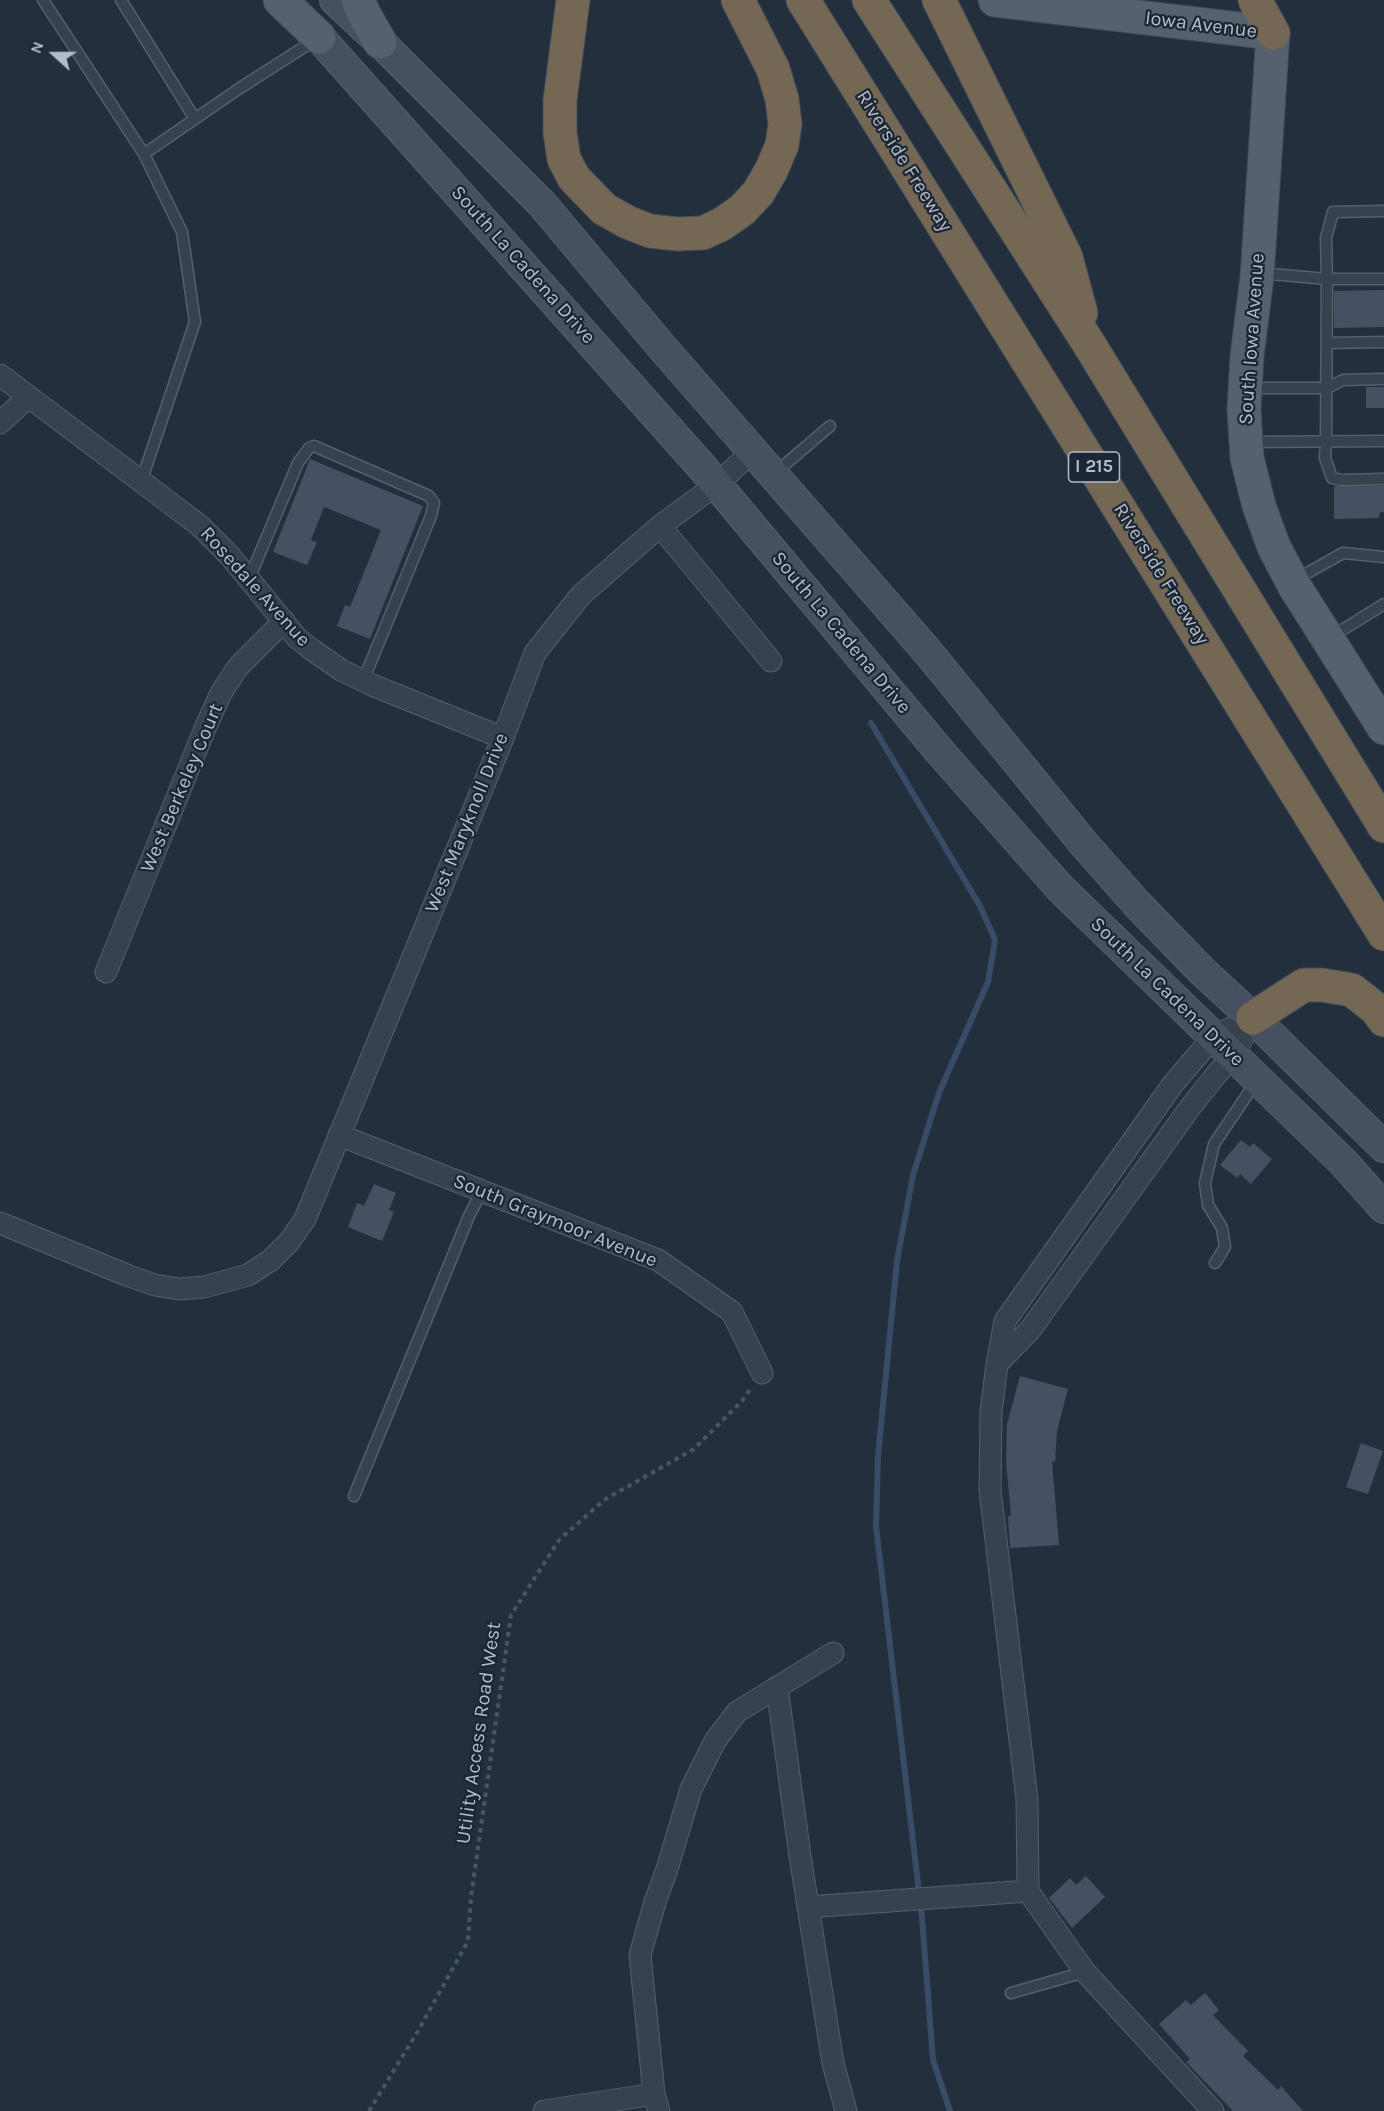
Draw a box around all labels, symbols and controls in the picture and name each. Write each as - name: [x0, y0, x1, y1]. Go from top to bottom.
- street label: Iowa Avenue: [1144, 6, 1258, 44]
- north arrow: [24, 24, 84, 84]
- text: N: [26, 39, 48, 56]
- street label: Riverside Freeway: [851, 86, 957, 236]
- street label: South La Cadena Drive: [446, 181, 600, 349]
- street label: South Iowa Avenue: [1234, 252, 1270, 426]
- road number: I 215: [1068, 452, 1120, 482]
- street label: Riverside Freeway: [1108, 499, 1214, 649]
- street label: Rosedale Avenue: [195, 522, 315, 652]
- street label: South La Cadena Drive: [766, 547, 916, 719]
- street label: West Berkeley Court: [135, 700, 229, 876]
- street label: West Maryknoll Drive: [420, 730, 514, 916]
- street label: South La Cadena Drive: [1085, 912, 1249, 1072]
- street label: South Graymoor Avenue: [449, 1169, 661, 1273]
- street label: Utility Access Road West: [452, 1620, 506, 1846]

